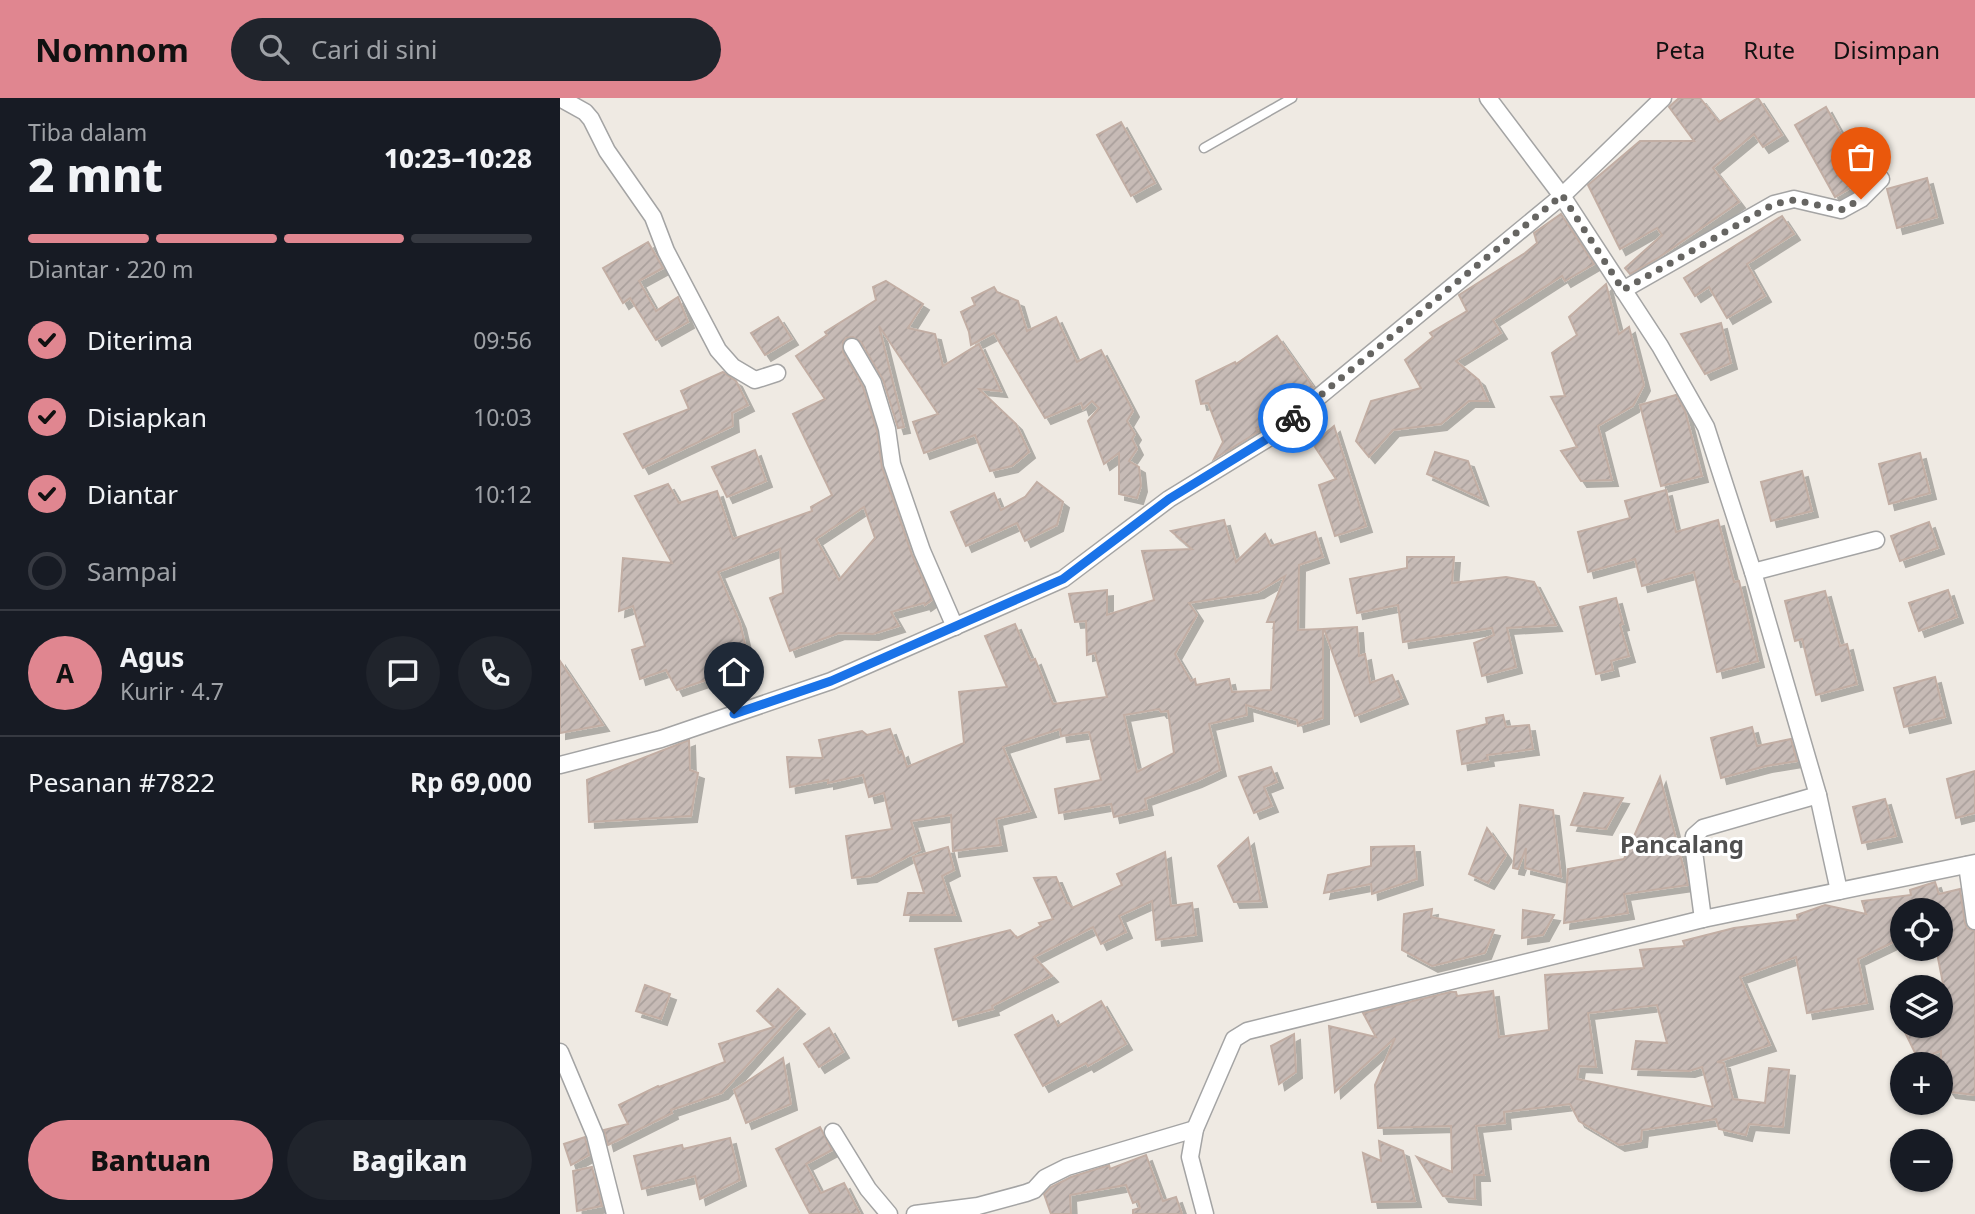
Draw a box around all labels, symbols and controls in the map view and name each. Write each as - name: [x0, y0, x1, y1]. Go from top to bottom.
- search box: [231, 18, 721, 81]
- text: Nomnom: [35, 27, 189, 72]
- icon: search: [255, 30, 293, 68]
- text: Cari di sini: [311, 31, 438, 67]
- text: Peta: [1655, 33, 1705, 66]
- text: Rute: [1743, 33, 1795, 66]
- text: Disimpan: [1833, 33, 1940, 66]
- text: Tiba dalam: [28, 116, 147, 148]
- pin: [1831, 127, 1891, 199]
- icon: bag: [1842, 138, 1880, 176]
- text: 10:23–10:28: [384, 140, 532, 176]
- text: 2 mnt: [28, 143, 163, 205]
- text: Diantar · 220 m: [28, 253, 194, 285]
- icon: check: [28, 321, 66, 359]
- text: Diterima: [87, 322, 193, 358]
- text: 09:56: [473, 324, 532, 356]
- courier: [1258, 383, 1328, 453]
- icon: check: [28, 398, 66, 436]
- text: Disiapkan: [87, 399, 207, 435]
- icon: bike: [1274, 399, 1312, 437]
- text: 10:03: [473, 401, 532, 433]
- icon: check: [28, 475, 66, 513]
- text: Diantar: [87, 476, 178, 512]
- text: 10:12: [473, 478, 532, 510]
- text: Sampai: [87, 553, 177, 589]
- button: chat: [366, 636, 440, 710]
- button: phone: [458, 636, 532, 710]
- text: Agus: [120, 639, 184, 675]
- pin: [704, 642, 764, 714]
- icon: home: [715, 653, 753, 691]
- text: A: [56, 655, 74, 691]
- text: Kurir · 4.7: [120, 675, 224, 707]
- text: Pesanan #7822: [28, 764, 215, 800]
- text: Rp 69,000: [410, 764, 532, 800]
- district label: Pancalang: [1620, 827, 1744, 860]
- map controls: [1890, 898, 1953, 1192]
- button: locate: [1890, 898, 1953, 961]
- button: layers: [1890, 975, 1953, 1038]
- button: +: [1890, 1052, 1953, 1115]
- button: Bantuan: [28, 1120, 273, 1200]
- button: Bagikan: [287, 1120, 532, 1200]
- button: −: [1890, 1129, 1953, 1192]

